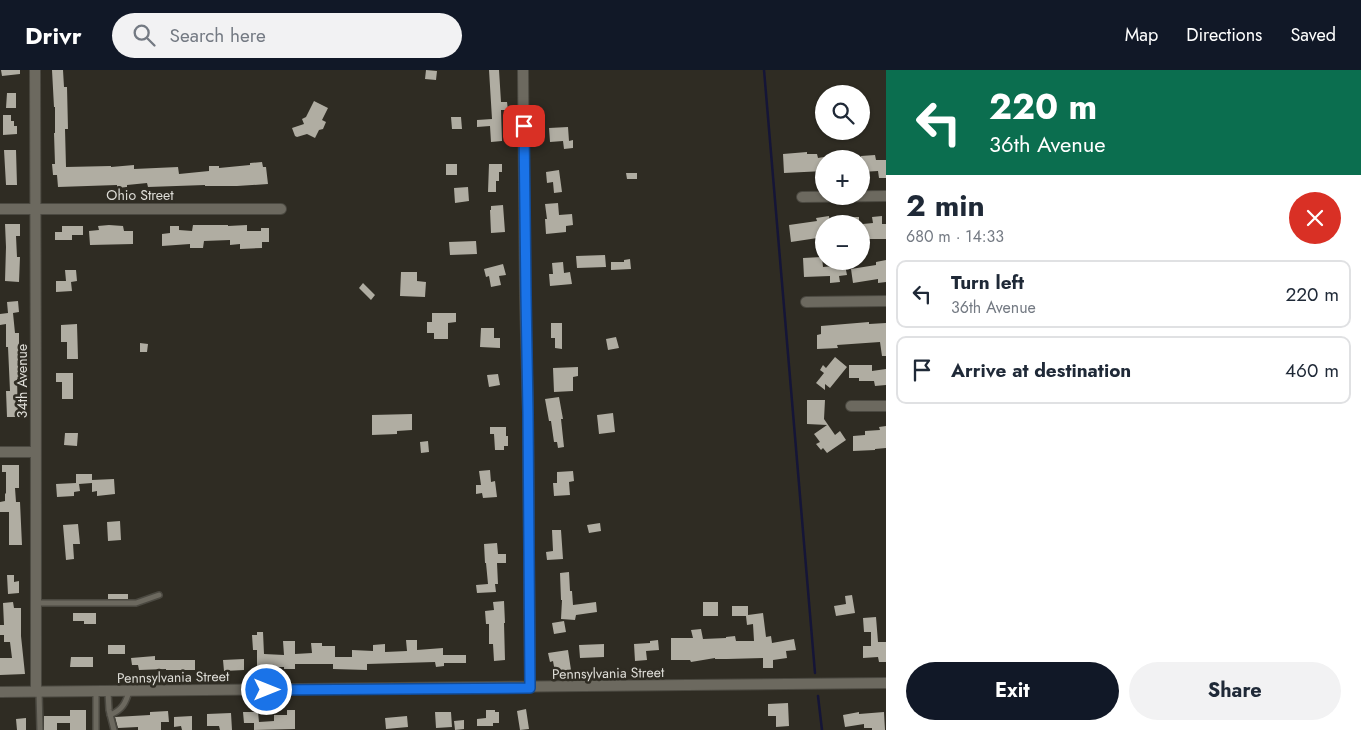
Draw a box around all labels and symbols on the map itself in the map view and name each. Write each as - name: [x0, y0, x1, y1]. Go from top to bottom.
- pin: [503, 105, 545, 147]
- street label: Ohio Street: [106, 185, 174, 205]
- street label: 34th Avenue: [12, 344, 32, 418]
- street label: Pennsylvania Street: [552, 662, 665, 684]
- position arrow: [240, 663, 292, 715]
- street label: Pennsylvania Street: [117, 666, 230, 688]

